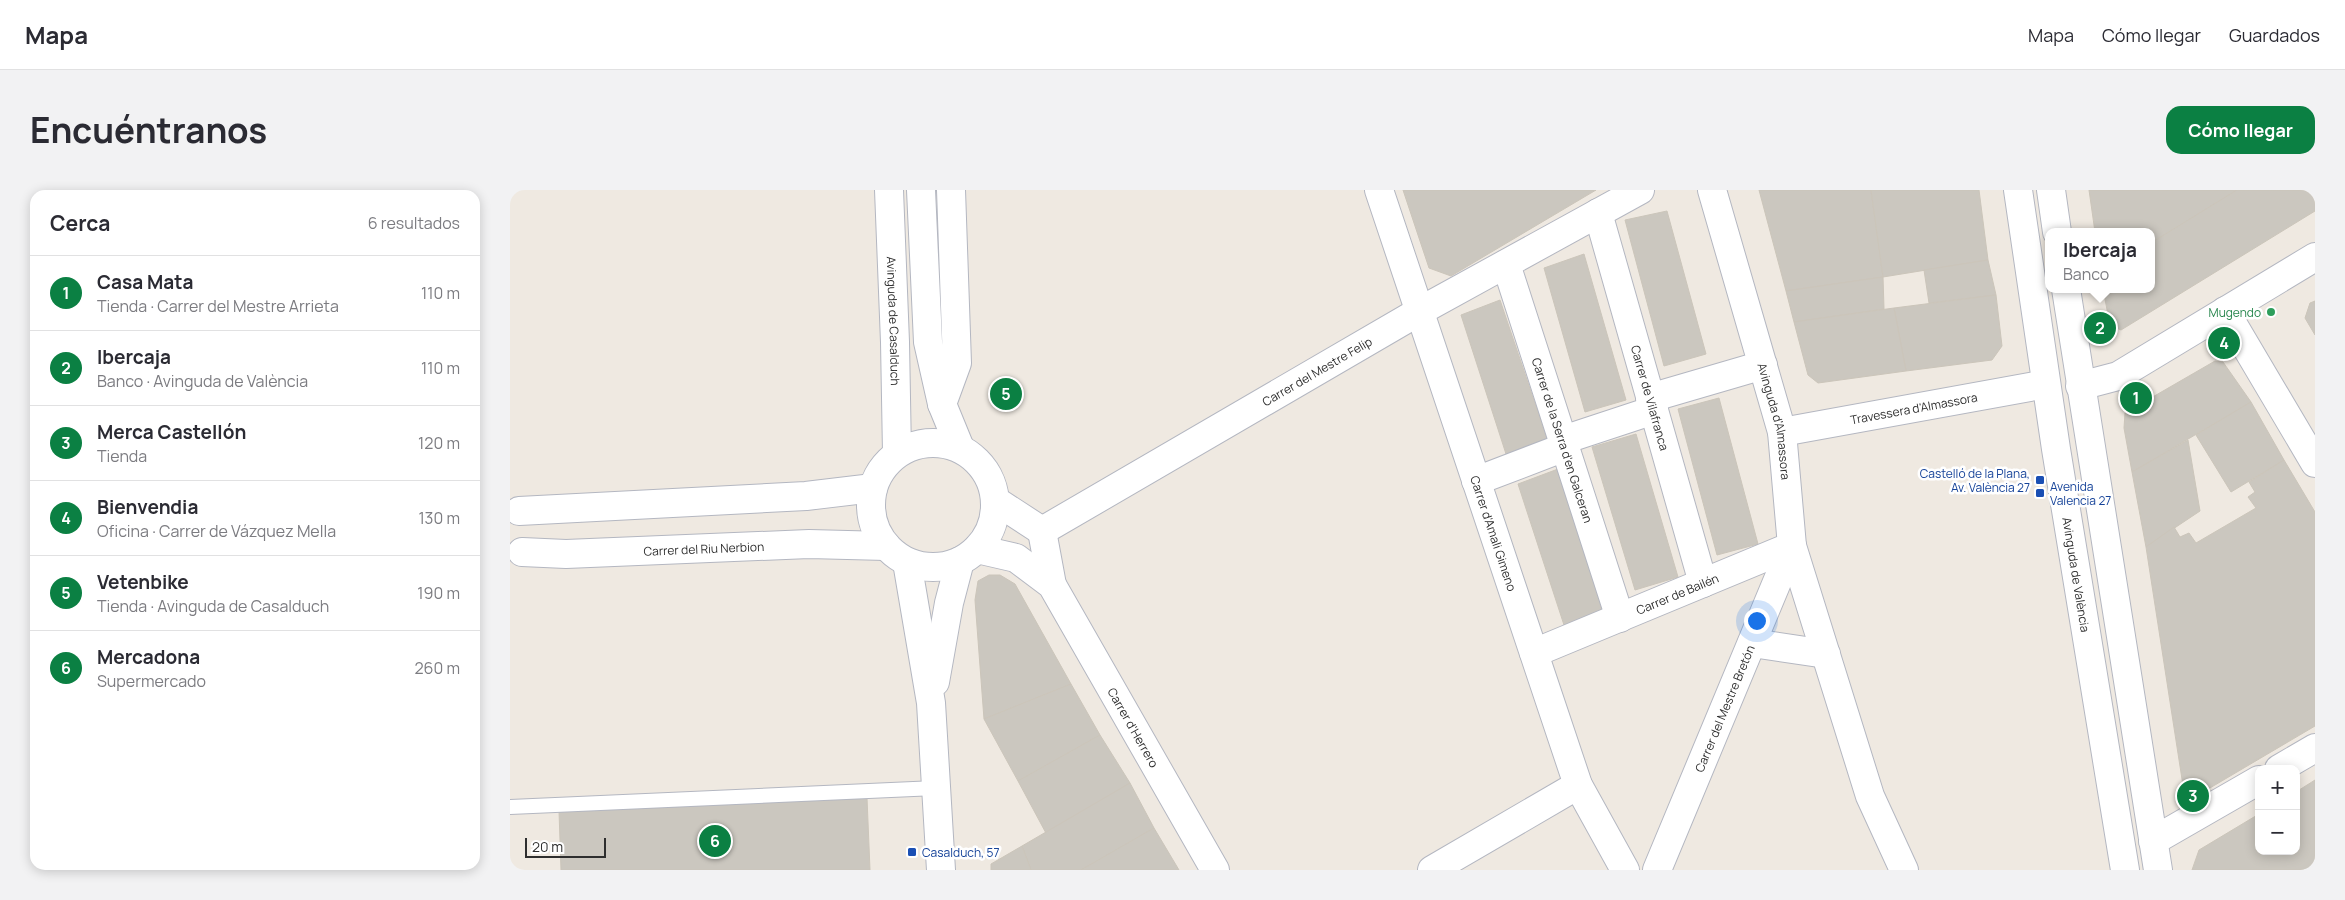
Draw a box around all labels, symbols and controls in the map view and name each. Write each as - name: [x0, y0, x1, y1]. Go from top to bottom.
- text: Mapa: [25, 18, 88, 51]
- text: Mapa: [2028, 23, 2074, 47]
- text: Cómo llegar: [2102, 23, 2201, 47]
- text: Guardados: [2229, 23, 2320, 47]
- text: Encuéntranos: [30, 106, 267, 154]
- button: Cómo llegar: [2166, 106, 2315, 154]
- text: Cerca: [50, 209, 110, 237]
- text: 6 resultados: [368, 212, 460, 234]
- popup: [2045, 228, 2155, 293]
- text: Ibercaja: [2063, 237, 2137, 263]
- street label: Avinguda de Casalduch: [883, 256, 904, 386]
- text: Banco: [2063, 263, 2109, 285]
- text: Casa Mata: [97, 269, 193, 295]
- text: 1: [62, 282, 70, 304]
- text: 110 m: [421, 282, 460, 304]
- text: Tienda · Carrer del Mestre Arrieta: [97, 295, 339, 317]
- place label: Mugendo: [2209, 304, 2261, 321]
- marker: Mugendo: [2265, 306, 2277, 318]
- pin: 2: [2084, 309, 2116, 347]
- pin: 4: [2208, 324, 2240, 362]
- street label: Carrer del Mestre Felip: [1259, 332, 1375, 410]
- street label: Carrer de Vilafranca: [1627, 343, 1673, 452]
- text: Ibercaja: [97, 344, 171, 370]
- street label: Carrer de la Serra d'en Galceran: [1528, 355, 1597, 525]
- text: 2: [61, 357, 71, 379]
- text: 110 m: [421, 357, 460, 379]
- street label: Avinguda d'Almassora: [1754, 361, 1795, 480]
- text: Banco · Avinguda de València: [97, 370, 308, 392]
- pin: 5: [990, 375, 1022, 413]
- pin: 1: [2120, 379, 2152, 417]
- street label: Travessera d'Almassora: [1849, 388, 1979, 428]
- text: Merca Castellón: [97, 419, 246, 445]
- text: 3: [61, 432, 71, 454]
- text: 120 m: [418, 432, 460, 454]
- text: Tienda: [97, 445, 147, 467]
- place label: Castelló de la Plana, Av. València 27: [1920, 465, 2030, 496]
- street label: Carrer d'Amali Gimeno: [1467, 473, 1521, 593]
- marker: Castelló de la Plana, Av. València 27: [2034, 474, 2046, 486]
- place label: Avenida Valencia 27: [2050, 478, 2111, 509]
- marker: Avenida Valencia 27: [2034, 487, 2046, 499]
- text: Bienvendia: [97, 494, 198, 520]
- text: 4: [61, 507, 71, 529]
- text: 130 m: [418, 507, 460, 529]
- street label: Avinguda de València: [2059, 516, 2094, 633]
- text: Oficina · Carrer de Vázquez Mella: [97, 520, 336, 542]
- street label: Carrer del Riu Nerbion: [643, 537, 764, 559]
- text: Vetenbike: [97, 569, 189, 595]
- street label: Carrer de Bailén: [1633, 569, 1721, 618]
- text: 5: [61, 582, 71, 604]
- text: 190 m: [417, 582, 460, 604]
- text: Tienda · Avinguda de Casalduch: [97, 595, 329, 617]
- your location: [1744, 608, 1770, 634]
- street label: Carrer del Mestre Bretón: [1690, 642, 1758, 775]
- text: Mercadona: [97, 644, 200, 670]
- text: 6: [61, 657, 71, 679]
- text: 260 m: [414, 657, 460, 679]
- text: Supermercado: [97, 670, 206, 692]
- street label: Carrer d'Herrero: [1104, 684, 1163, 770]
- map controls: [2255, 765, 2300, 855]
- button: +: [2255, 765, 2300, 810]
- pin: 3: [2177, 777, 2209, 815]
- button: −: [2255, 810, 2300, 855]
- pin: 6: [699, 822, 731, 860]
- scale bar: [525, 835, 606, 858]
- text: 20 m: [532, 837, 563, 856]
- place label: Casalduch, 57: [922, 844, 1000, 861]
- marker: Casalduch, 57: [906, 846, 918, 858]

